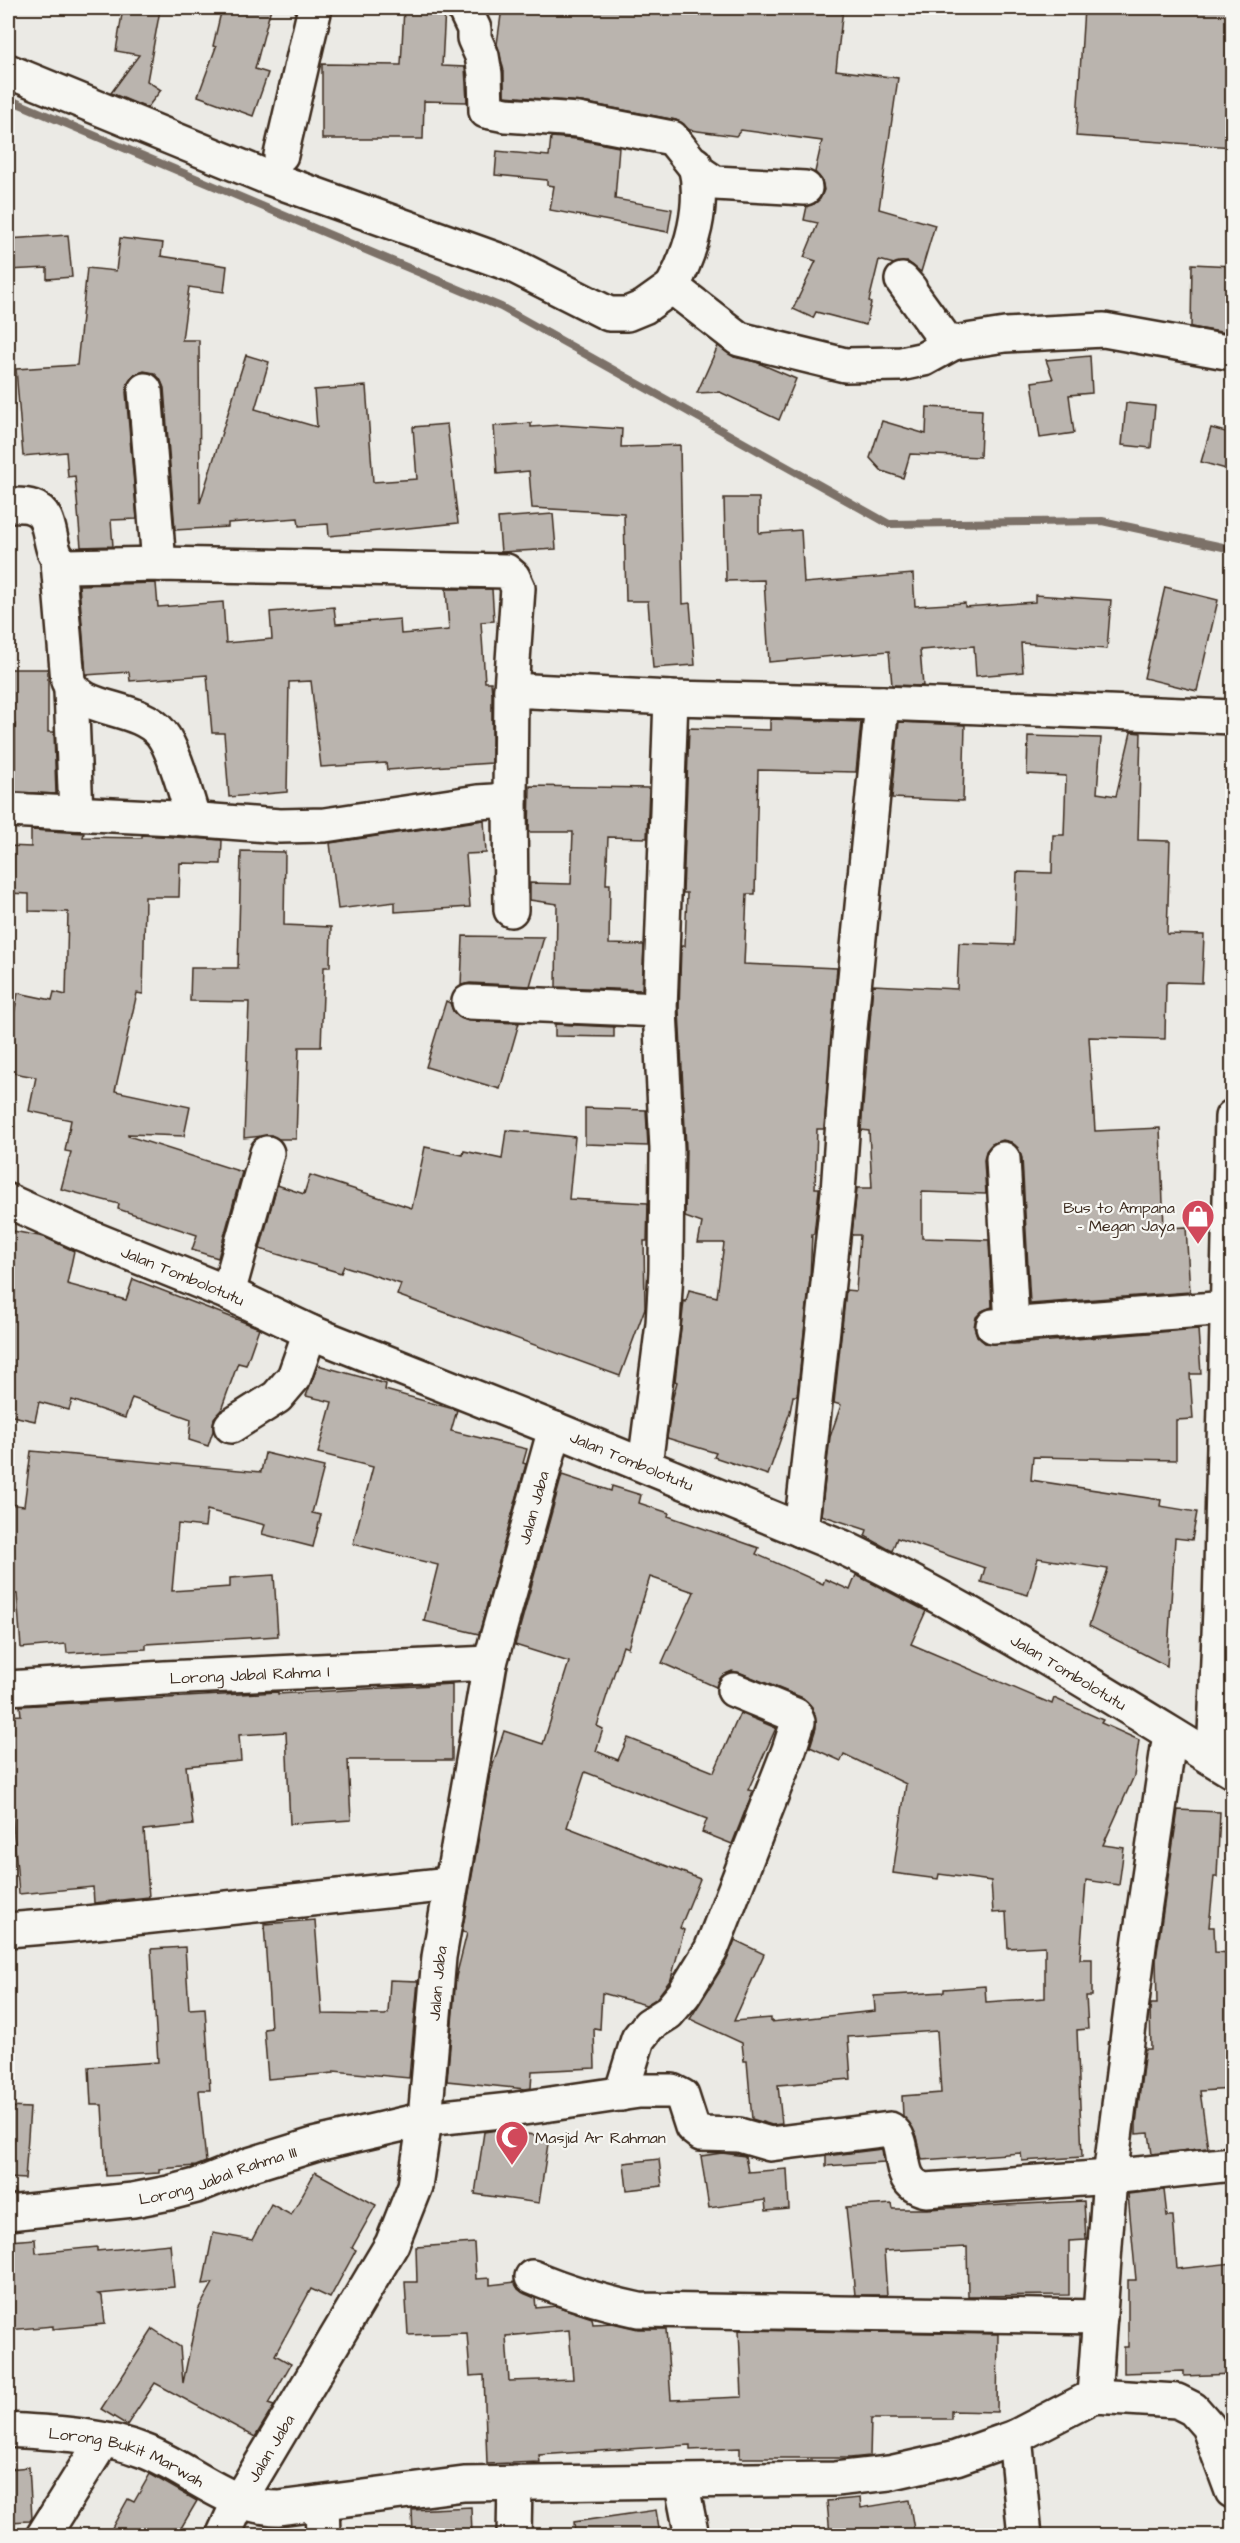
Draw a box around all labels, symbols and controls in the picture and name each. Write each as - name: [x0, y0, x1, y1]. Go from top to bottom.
- place label: Bus to Ampana - Megan Jaya: [1063, 1197, 1175, 1238]
- shop icon: Bus to Ampana - Megan Jaya: [1180, 1198, 1216, 1245]
- street label: Jalan Tombolotutu: [117, 1241, 248, 1311]
- street label: Jalan Tombolotutu: [566, 1426, 697, 1497]
- street label: Jalan Jaba: [513, 1469, 555, 1547]
- street label: Jalan Tombolotutu: [1006, 1629, 1130, 1716]
- street label: Lorong Jabal Rahma I: [169, 1660, 330, 1690]
- street label: Jalan Jaba: [424, 1944, 453, 2022]
- mosque icon: Masjid Ar Rahman: [494, 2119, 530, 2166]
- place label: Masjid Ar Rahman: [535, 2127, 666, 2149]
- street label: Lorong Jabal Rahma III: [137, 2141, 300, 2211]
- street label: Jalan Jaba: [243, 2411, 300, 2487]
- street label: Lorong Bukit Marwah: [48, 2423, 208, 2493]

